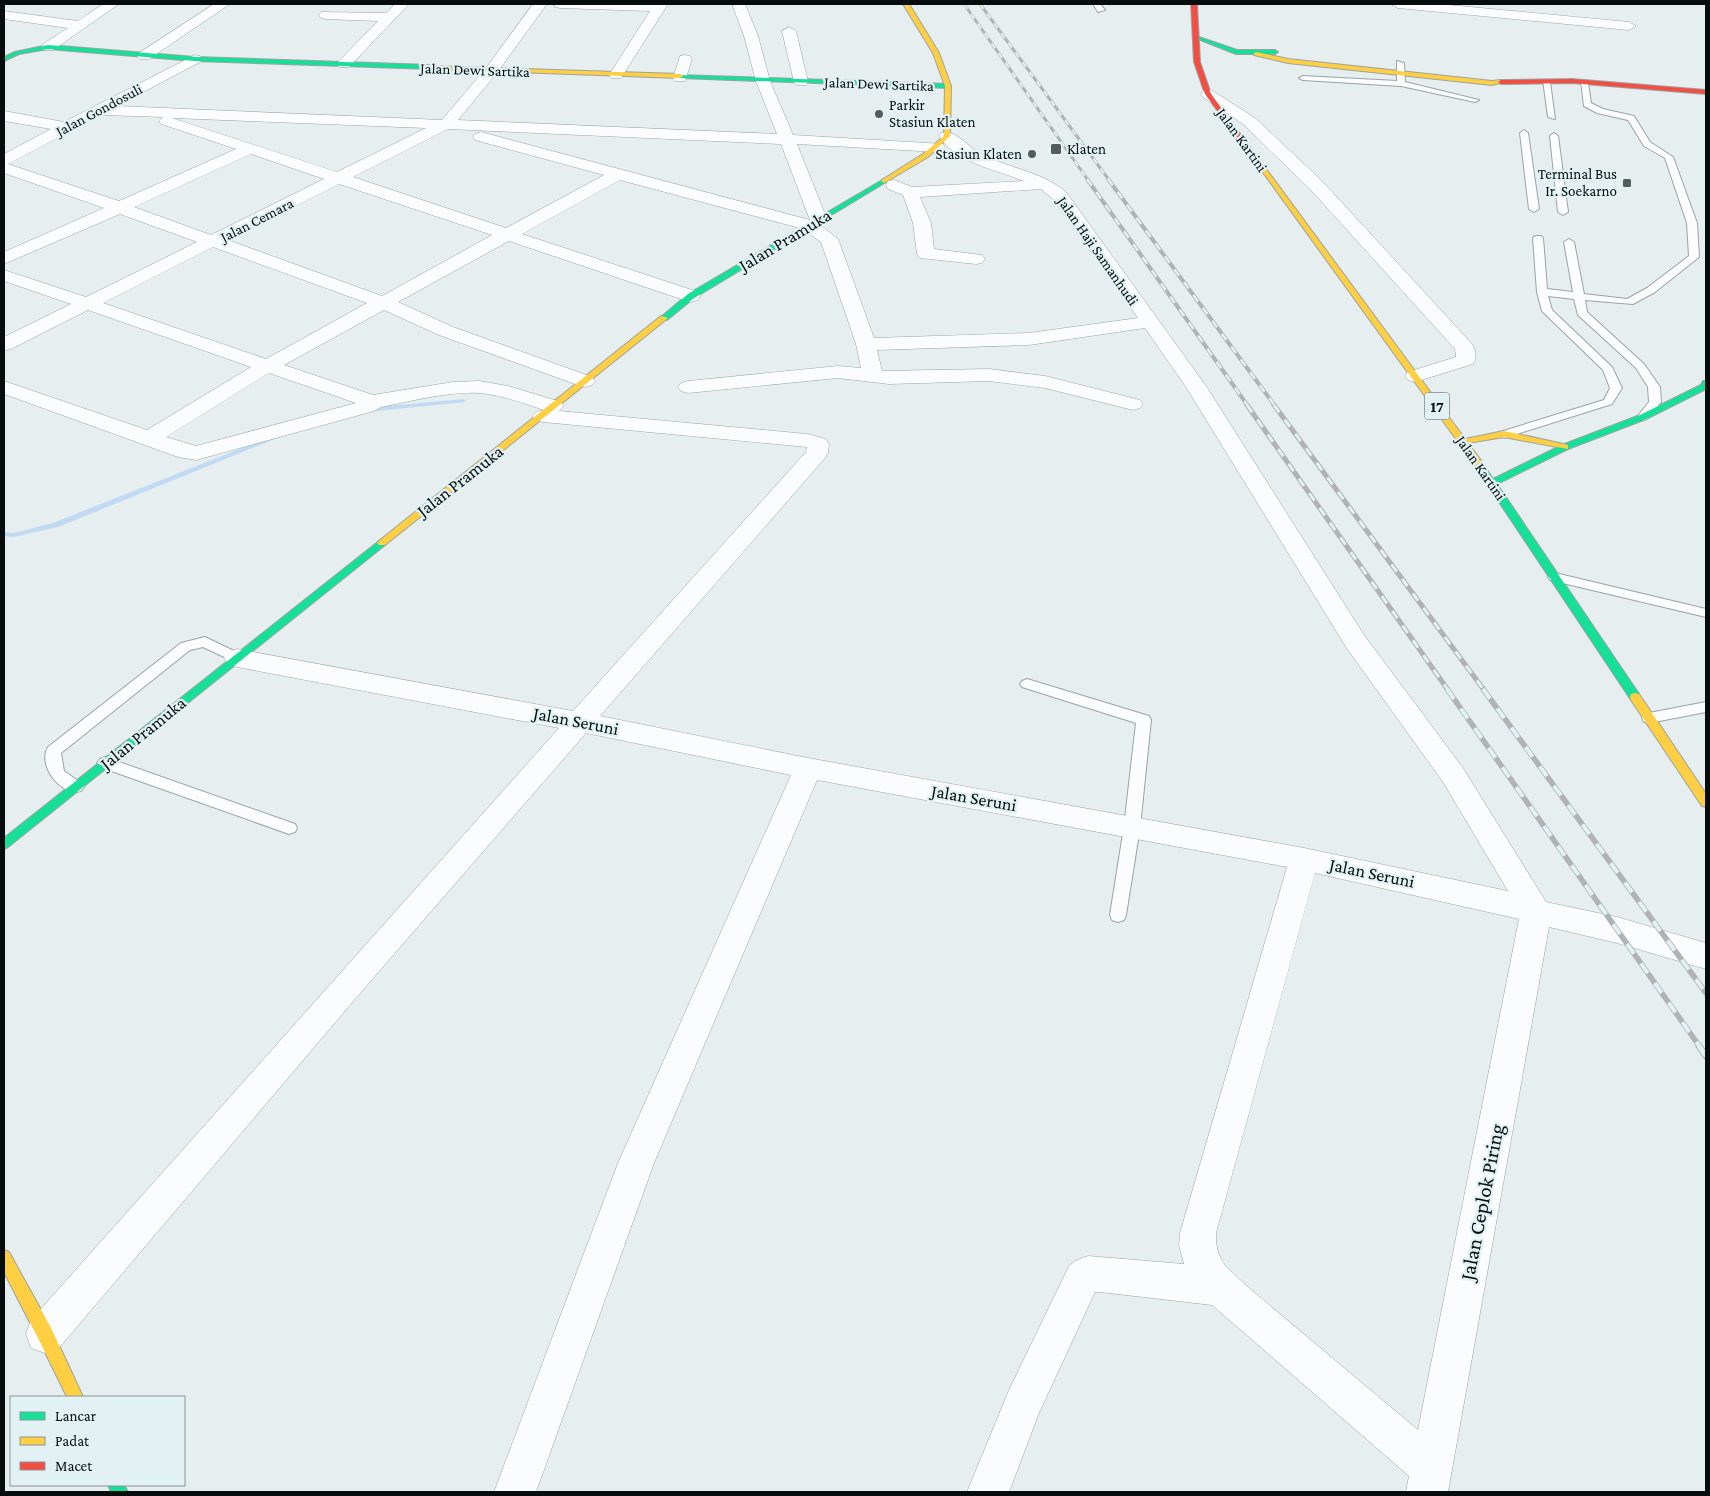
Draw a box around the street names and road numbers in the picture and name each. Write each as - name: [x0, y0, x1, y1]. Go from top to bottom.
- street label: Jalan Dewi Sartika: [418, 60, 530, 81]
- street label: Jalan Dewi Sartika: [822, 74, 934, 95]
- street label: Jalan Gondosuli: [51, 81, 145, 141]
- street label: Jalan Kartini: [1212, 103, 1270, 176]
- street label: Jalan Haji Samanhudi: [1052, 192, 1142, 309]
- street label: Jalan Cemara: [216, 195, 297, 247]
- street label: Jalan Pramuka: [734, 205, 835, 276]
- road number: 17: [1424, 392, 1450, 420]
- street label: Jalan Kartini: [1451, 431, 1509, 504]
- street label: Jalan Pramuka: [411, 441, 507, 522]
- street label: Jalan Pramuka: [95, 692, 190, 775]
- street label: Jalan Seruni: [530, 703, 621, 739]
- street label: Jalan Seruni: [928, 780, 1019, 815]
- street label: Jalan Seruni: [1326, 854, 1417, 892]
- street label: Jalan Ceplok Piring: [1455, 1122, 1509, 1284]

